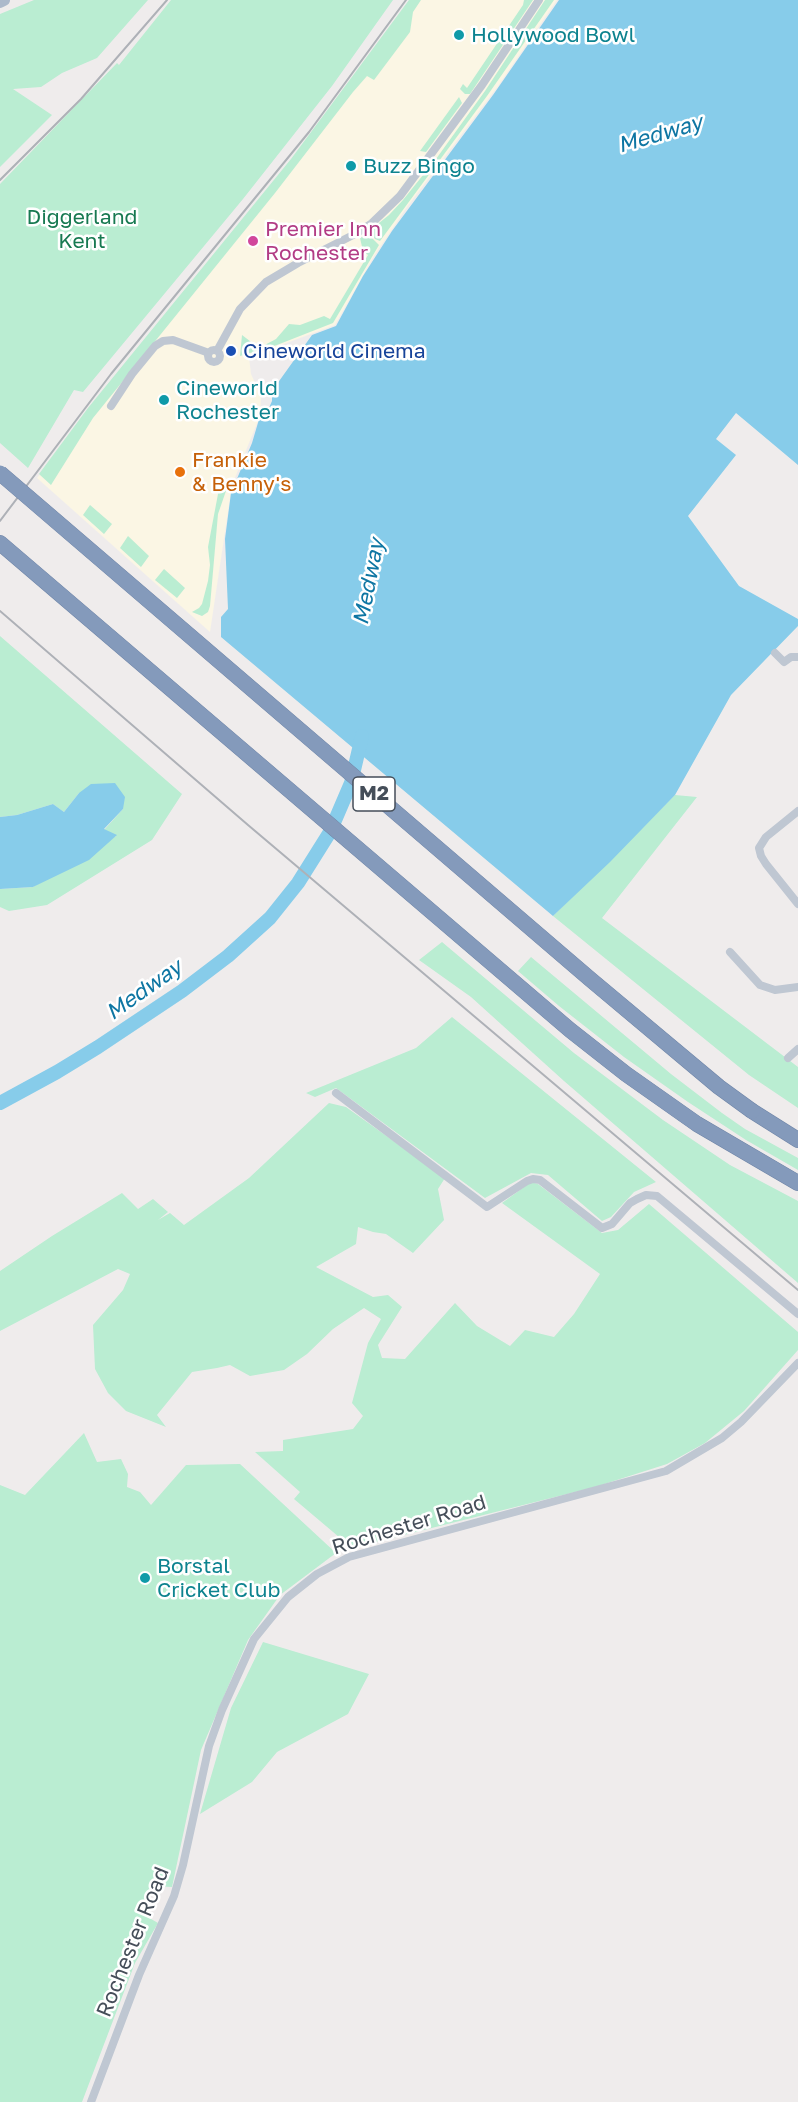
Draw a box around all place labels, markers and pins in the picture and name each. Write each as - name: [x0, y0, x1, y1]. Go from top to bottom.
- place label: Hollywood Bowl: [471, 22, 635, 48]
- marker: Hollywood Bowl: [452, 28, 466, 42]
- place label: Buzz Bingo: [363, 153, 475, 179]
- marker: Buzz Bingo: [344, 159, 358, 173]
- place label: Premier Inn Rochester: [265, 216, 381, 266]
- marker: Premier Inn Rochester: [246, 234, 260, 248]
- place label: Cineworld Cinema: [243, 338, 426, 364]
- marker: Cineworld Cinema: [224, 344, 238, 358]
- place label: Cineworld Rochester: [176, 375, 279, 425]
- marker: Cineworld Rochester: [157, 393, 171, 407]
- place label: Frankie & Benny's: [192, 447, 291, 497]
- marker: Frankie & Benny's: [173, 465, 187, 479]
- place label: Borstal Cricket Club: [157, 1553, 280, 1603]
- marker: Borstal Cricket Club: [138, 1571, 152, 1585]

